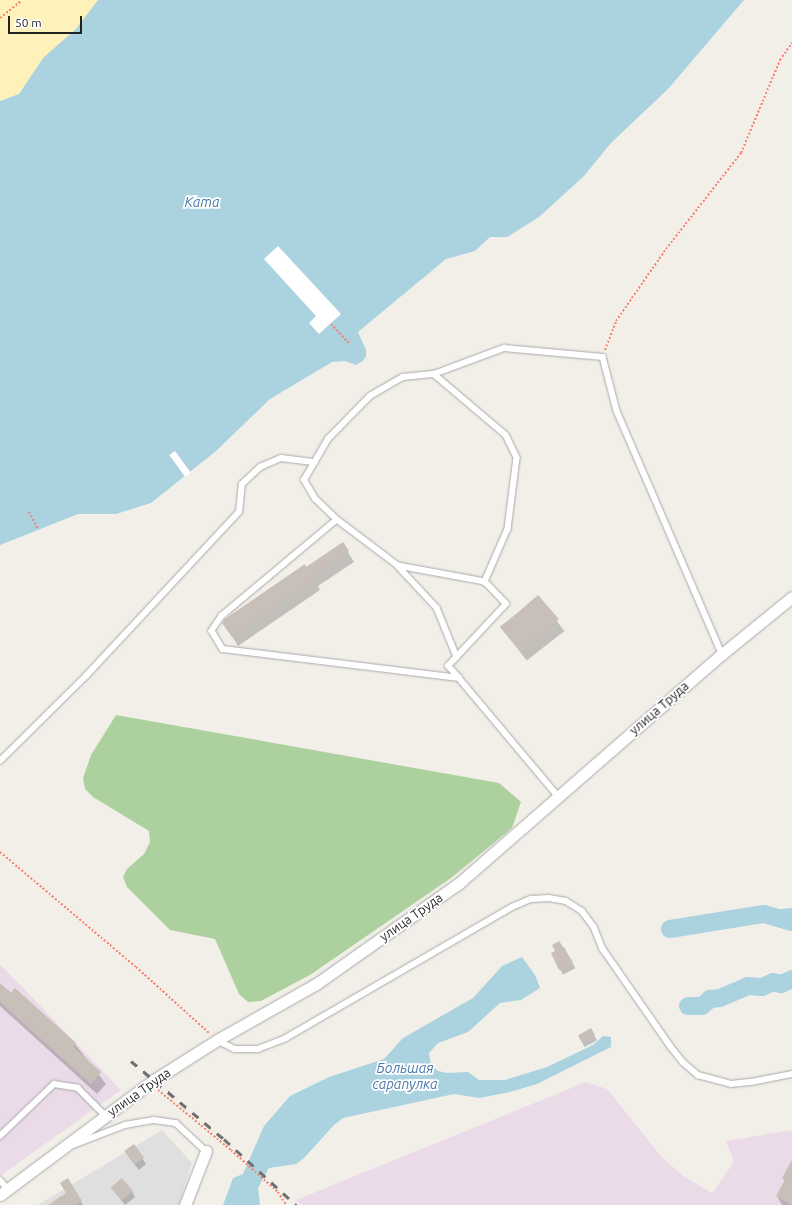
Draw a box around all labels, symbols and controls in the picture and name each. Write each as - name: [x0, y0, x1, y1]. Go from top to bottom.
- scale bar: [10, 8, 84, 34]
- text: 50 m: [15, 16, 42, 29]
- water label: Kama: [185, 194, 219, 210]
- street label: улица Труда: [626, 678, 692, 738]
- street label: улица Труда: [376, 890, 446, 944]
- water label: Большая сарапулка: [372, 1060, 438, 1092]
- street label: улица Труда: [104, 1065, 174, 1119]

